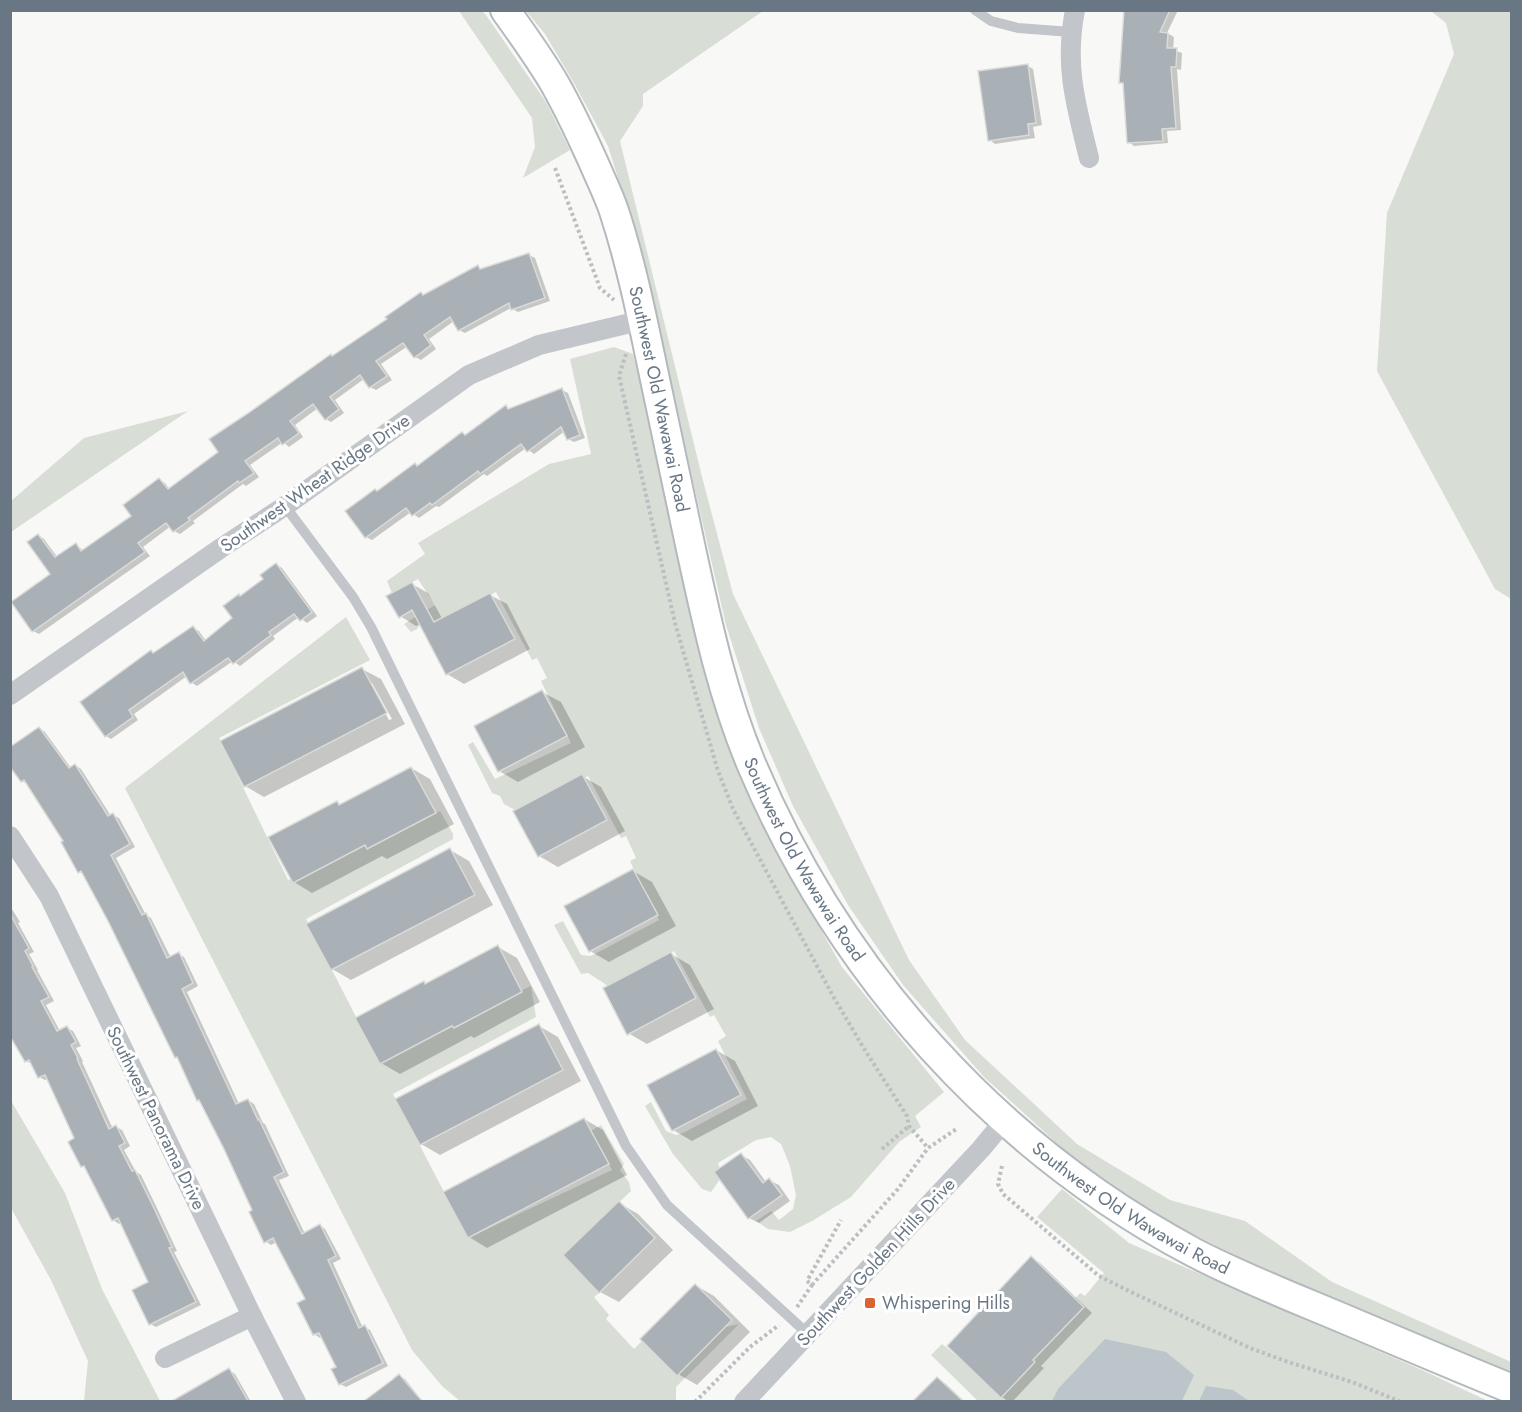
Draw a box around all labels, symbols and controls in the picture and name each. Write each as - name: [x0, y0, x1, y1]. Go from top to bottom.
- street label: Southwest Old Wawawai Road: [622, 283, 696, 514]
- street label: Southwest Wheat Ridge Drive: [215, 408, 415, 558]
- street label: Southwest Old Wawawai Road: [737, 753, 871, 967]
- street label: Southwest Panorama Drive: [100, 1022, 212, 1214]
- street label: Southwest Old Wawawai Road: [1026, 1136, 1234, 1281]
- street label: Southwest Golden Hills Drive: [791, 1172, 961, 1352]
- place label: Whispering Hills: [882, 1290, 1010, 1316]
- marker: Whispering Hills: [863, 1296, 877, 1310]

